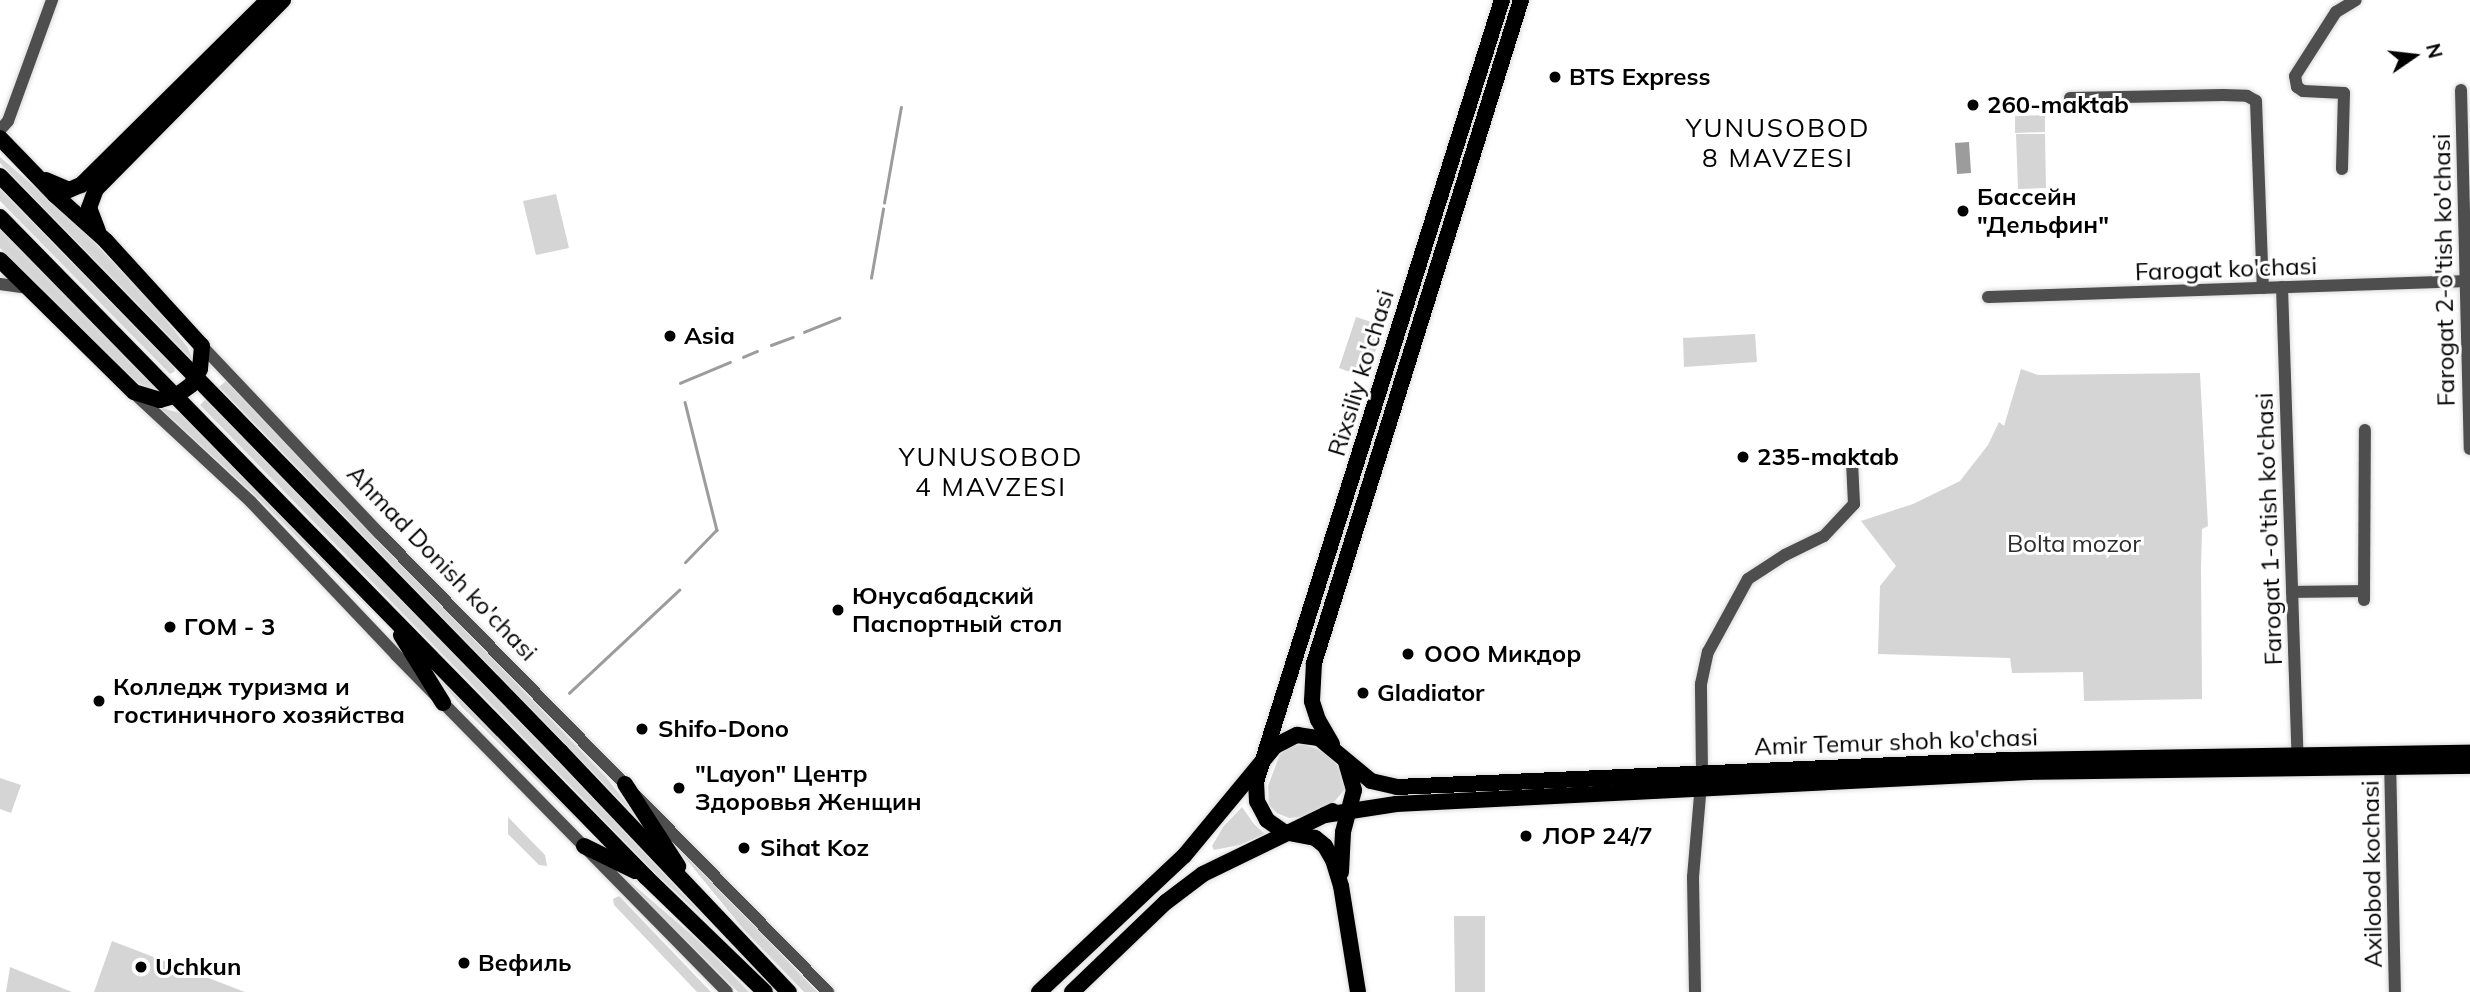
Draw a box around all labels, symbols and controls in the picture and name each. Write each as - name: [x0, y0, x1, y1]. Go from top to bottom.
- north arrow: [2379, 21, 2449, 91]
- text: N: [2421, 41, 2448, 61]
- place label: BTS Express: [1569, 63, 1710, 91]
- marker: BTS Express: [1547, 69, 1563, 85]
- place label: 260-maktab: [1987, 91, 2129, 119]
- marker: 260-maktab: [1965, 97, 1981, 113]
- district label: YUNUSOBOD 8 MAVZESI: [1687, 112, 1869, 174]
- street label: Farogat 2-o'tish ko'chasi: [2427, 133, 2461, 407]
- place label: Бассейн "Дельфин": [1977, 183, 2109, 239]
- marker: Бассейн "Дельфин": [1955, 203, 1971, 219]
- street label: Farogat ko'chasi: [2134, 251, 2318, 287]
- street label: Rixsiliy ko'chasi: [1322, 286, 1400, 460]
- place label: Asia: [684, 322, 735, 350]
- marker: Asia: [662, 328, 678, 344]
- street label: Farogat 1-o'tish ko'chasi: [2250, 392, 2288, 666]
- district label: YUNUSOBOD 4 MAVZESI: [900, 441, 1082, 503]
- place label: 235-maktab: [1757, 443, 1899, 471]
- marker: 235-maktab: [1735, 449, 1751, 465]
- street label: Ahmad Donish ko'chasi: [341, 459, 543, 667]
- park label: Bolta mozor: [2007, 530, 2141, 558]
- place label: Юнусабадский Паспортный стол: [852, 582, 1062, 638]
- marker: Юнусабадский Паспортный стол: [830, 602, 846, 618]
- place label: ГОМ - 3: [184, 613, 275, 641]
- marker: ГОМ - 3: [162, 619, 178, 635]
- place label: ООО Микдор: [1424, 640, 1582, 668]
- marker: ООО Микдор: [1398, 644, 1418, 664]
- place label: Колледж туризма и гостиничного хозяйства: [113, 673, 405, 729]
- place label: Gladiator: [1377, 679, 1485, 707]
- marker: Gladiator: [1355, 685, 1371, 701]
- marker: Колледж туризма и гостиничного хозяйства: [91, 693, 107, 709]
- place label: Shifo-Dono: [658, 715, 789, 743]
- marker: Shifo-Dono: [632, 719, 652, 739]
- street label: Amir Temur shoh ko'chasi: [1754, 723, 2038, 761]
- place label: "Layon" Центр Здоровья Женщин: [695, 760, 922, 816]
- marker: "Layon" Центр Здоровья Женщин: [669, 778, 689, 798]
- street label: Axilobod kochasi: [2356, 780, 2388, 968]
- place label: ЛОР 24/7: [1542, 822, 1653, 850]
- marker: ЛОР 24/7: [1516, 826, 1536, 846]
- place label: Sihat Koz: [760, 834, 869, 862]
- marker: Sihat Koz: [734, 838, 754, 858]
- place label: Вефиль: [478, 949, 572, 977]
- place label: Uchkun: [155, 953, 241, 981]
- marker: Вефиль: [456, 955, 472, 971]
- marker: Uchkun: [133, 959, 149, 975]

